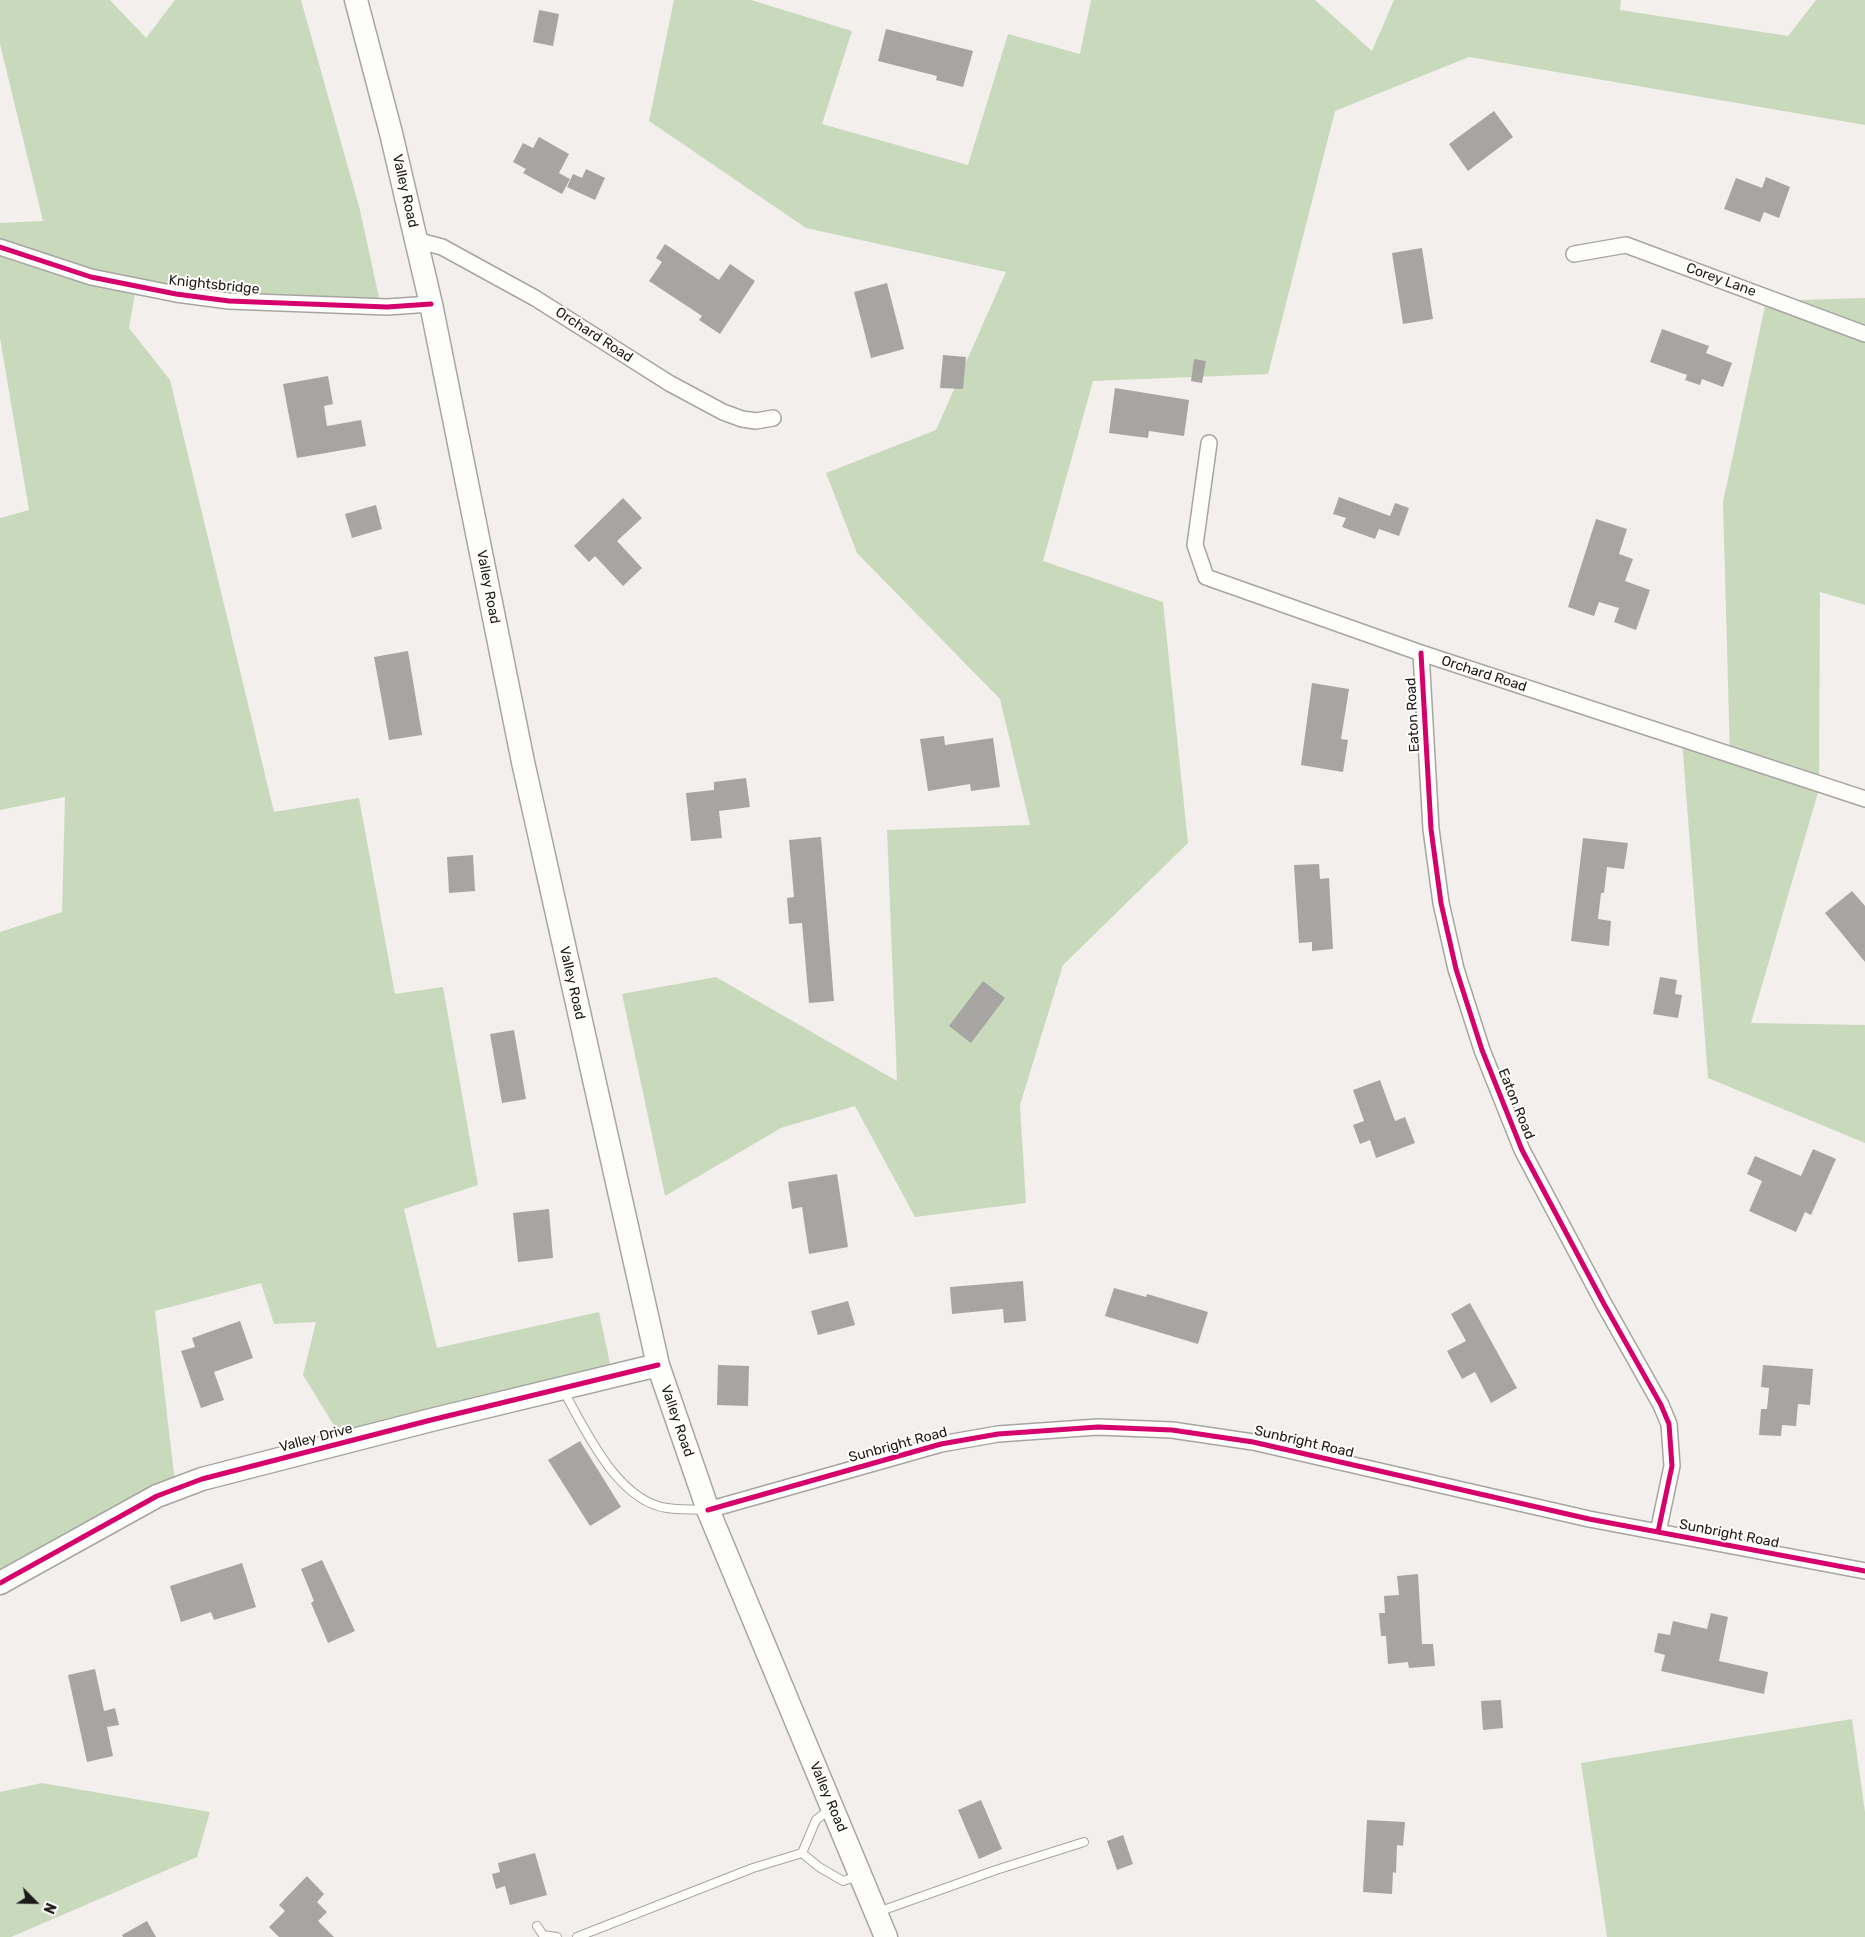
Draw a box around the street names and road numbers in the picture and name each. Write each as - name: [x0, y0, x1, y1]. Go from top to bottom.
- street label: Valley Road: [388, 153, 422, 229]
- street label: Corey Lane: [1684, 260, 1758, 300]
- street label: Knightsbridge: [168, 272, 260, 298]
- street label: Orchard Road: [552, 304, 636, 366]
- street label: Valley Road: [473, 549, 503, 625]
- street label: Orchard Road: [1439, 652, 1529, 696]
- street label: Eaton Road: [1403, 677, 1423, 753]
- street label: Valley Road: [555, 945, 589, 1021]
- street label: Eaton Road: [1494, 1066, 1538, 1142]
- street label: Valley Road: [657, 1383, 697, 1459]
- street label: Valley Drive: [277, 1420, 355, 1456]
- street label: Sunbright Road: [1253, 1422, 1355, 1462]
- street label: Sunbright Road: [847, 1424, 949, 1466]
- street label: Sunbright Road: [1678, 1516, 1780, 1552]
- street label: Valley Road: [806, 1759, 850, 1835]

